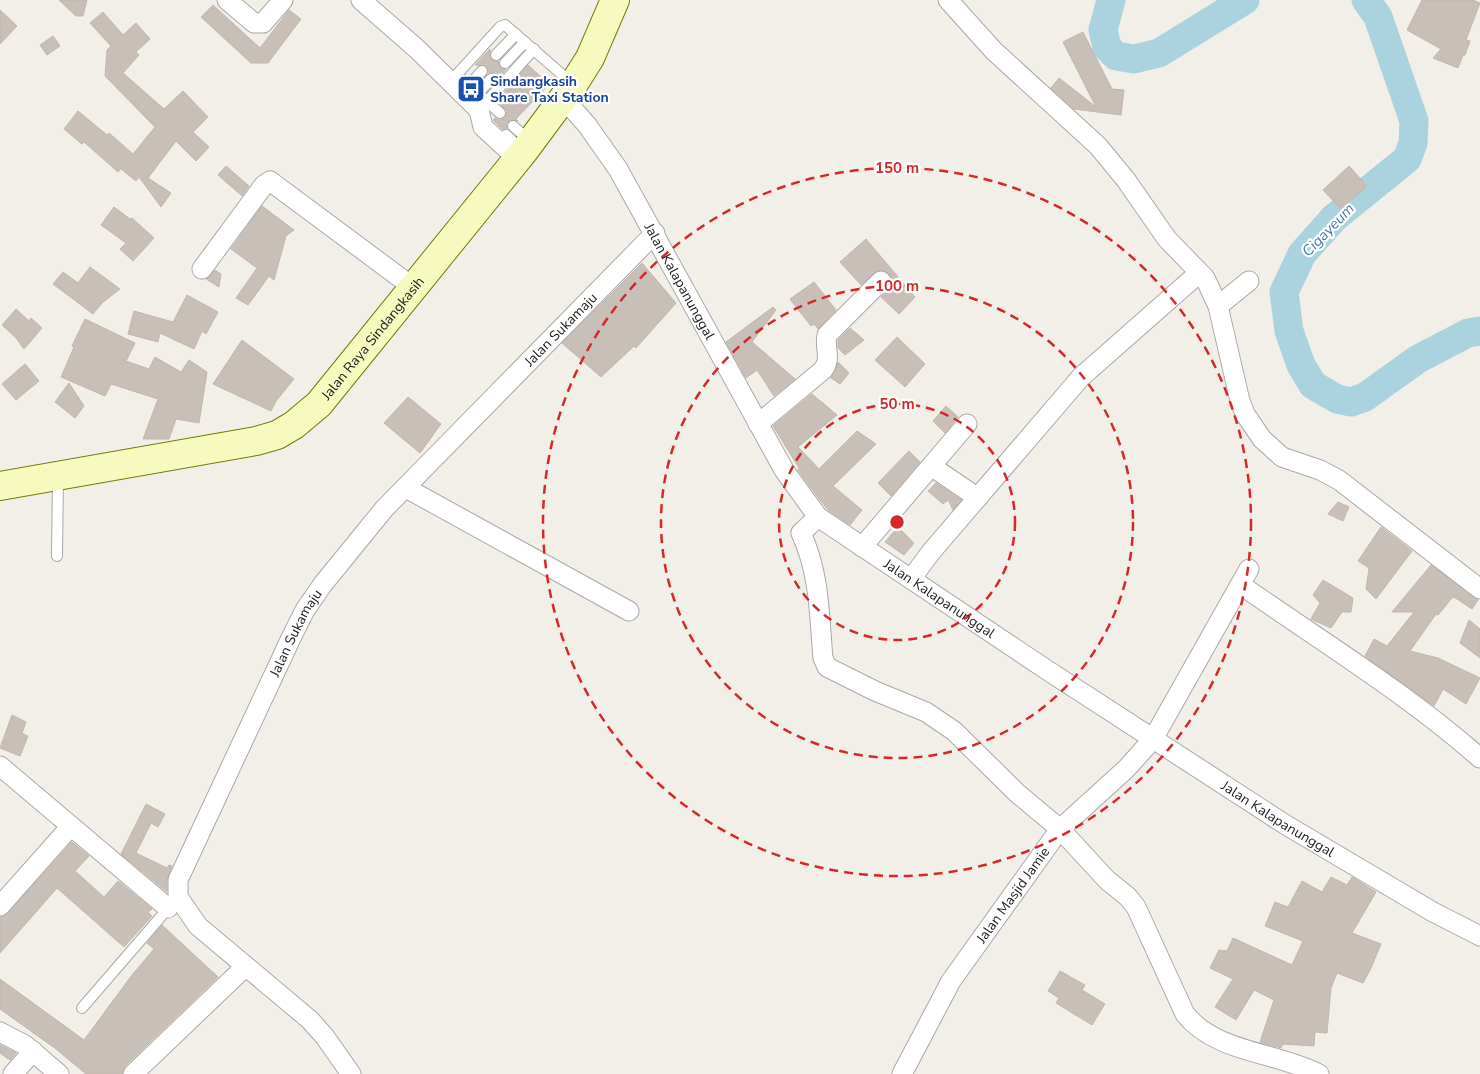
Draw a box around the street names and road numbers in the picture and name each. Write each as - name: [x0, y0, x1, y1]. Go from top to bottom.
- street label: Jalan Kalapanunggal: [640, 219, 720, 343]
- street label: Jalan Raya Sindangkasih: [316, 272, 428, 405]
- street label: Jalan Sukamaju: [519, 288, 601, 371]
- street label: Jalan Kalapanunggal: [879, 554, 1000, 643]
- street label: Jalan Sukamaju: [264, 585, 326, 681]
- street label: Jalan Kalapanunggal: [1217, 776, 1339, 862]
- street label: Jalan Masjid Jamie: [971, 843, 1054, 948]

